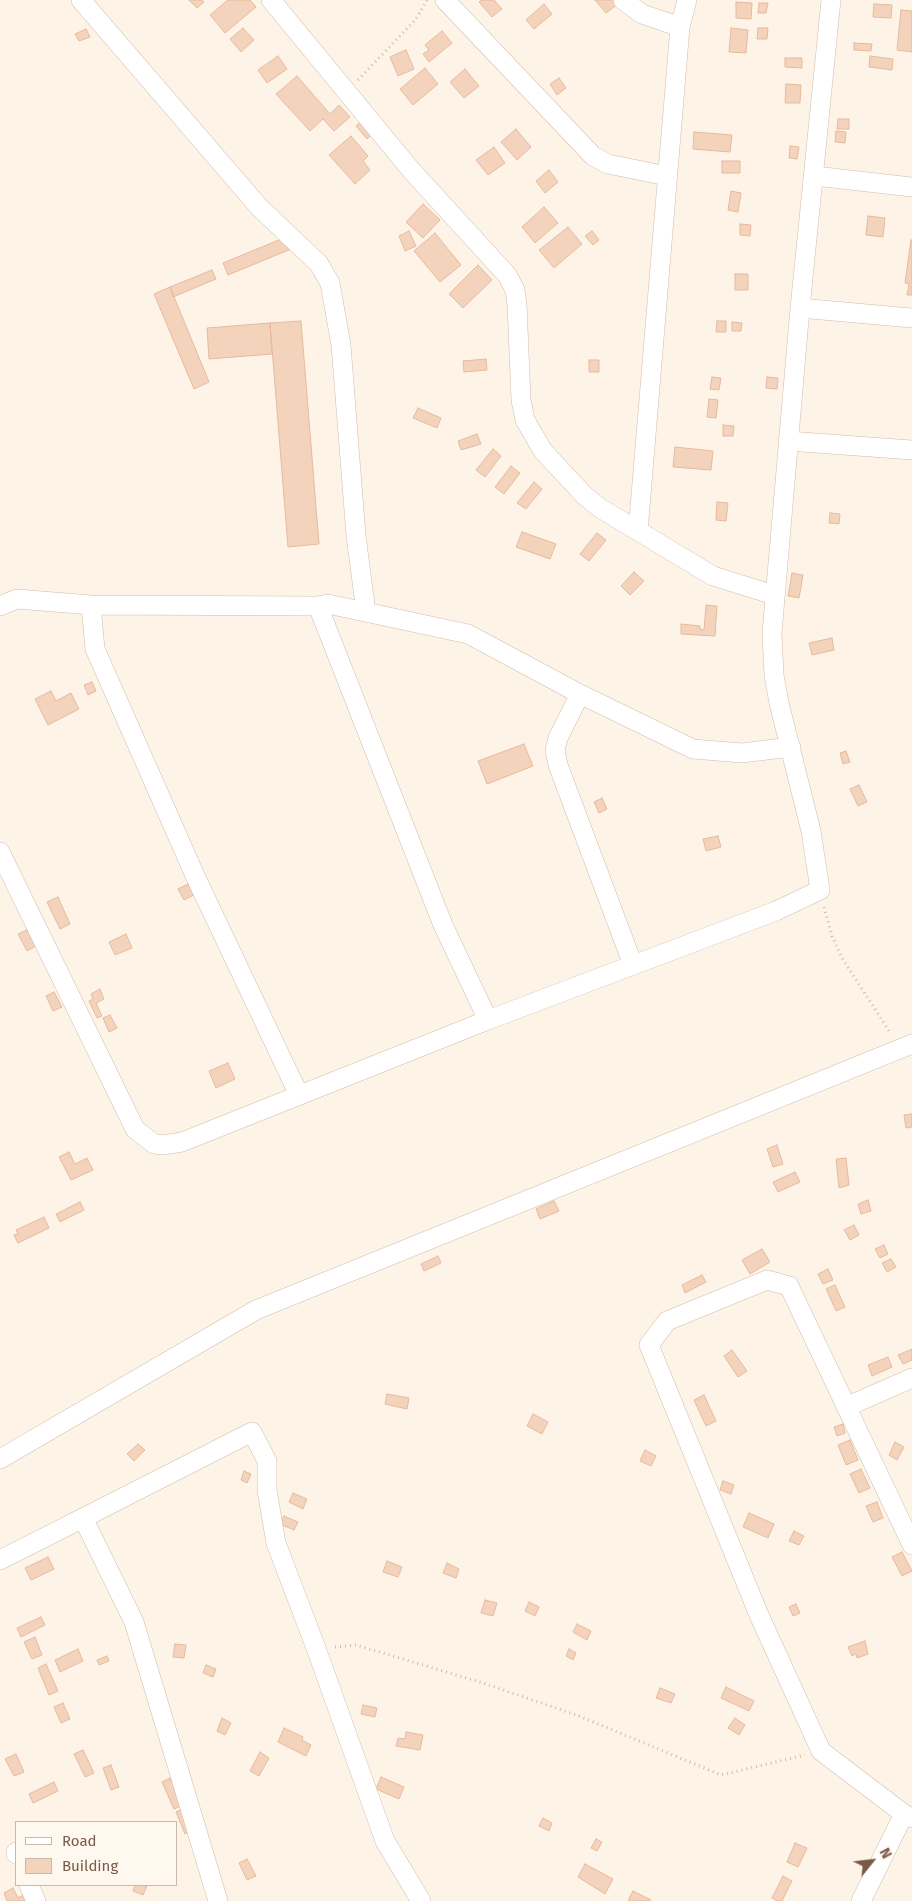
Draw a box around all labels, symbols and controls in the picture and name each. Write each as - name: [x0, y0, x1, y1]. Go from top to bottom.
- legend: [15, 1821, 178, 1886]
- text: Road: [62, 1832, 97, 1850]
- north arrow: [847, 1836, 897, 1886]
- text: N: [876, 1845, 895, 1862]
- text: Building: [62, 1857, 118, 1875]

